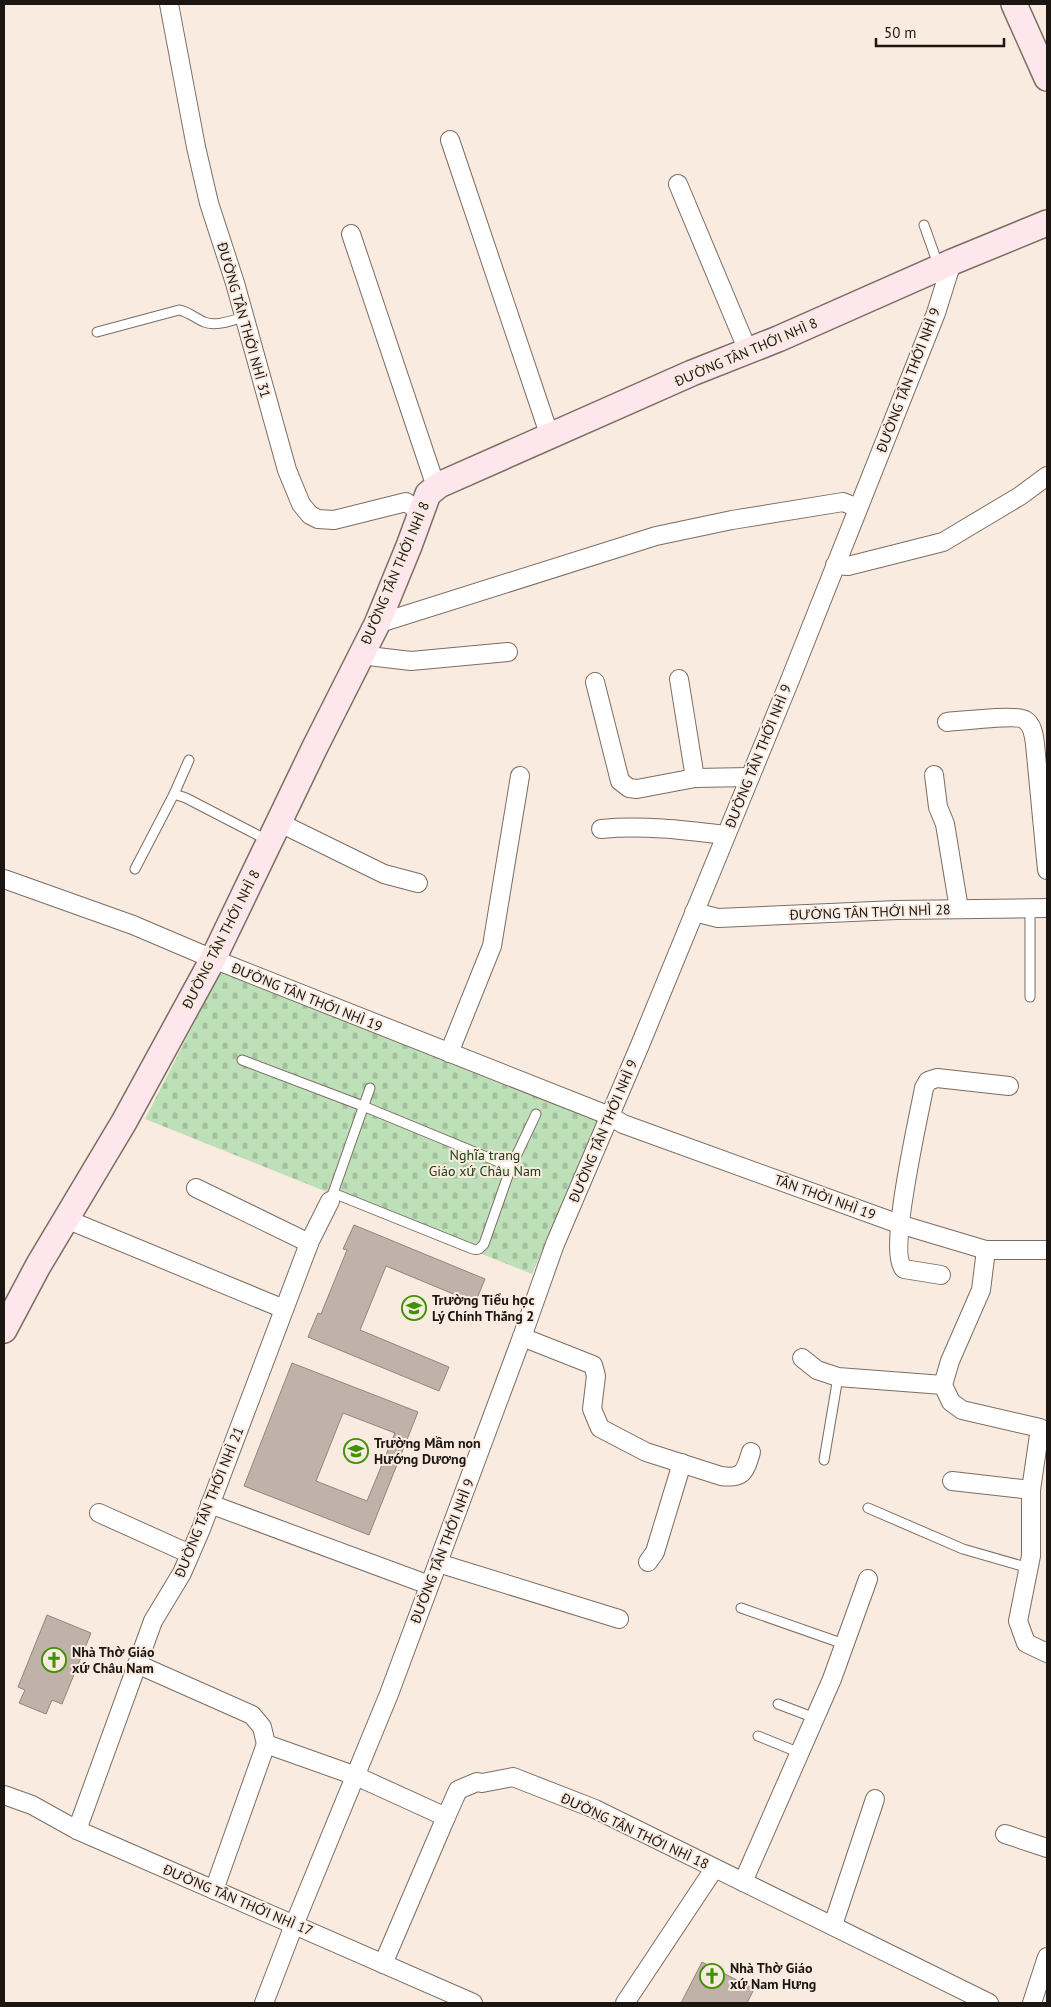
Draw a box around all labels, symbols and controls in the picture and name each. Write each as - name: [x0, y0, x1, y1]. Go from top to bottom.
- scale bar: [876, 15, 1004, 47]
- text: 50 m: [884, 23, 917, 42]
- street label: ĐƯỜNG TÂN THỚI NHÌ 31: [213, 239, 275, 400]
- street label: ĐƯỜNG TÂN THỚI NHÌ 9: [872, 305, 944, 456]
- street label: ĐƯỜNG TÂN THỚI NHÌ 8: [671, 314, 820, 391]
- street label: ĐƯỜNG TÂN THỚI NHÌ 8: [356, 499, 433, 648]
- street label: ĐƯỜNG TÂN THỚI NHÌ 9: [721, 681, 795, 831]
- street label: ĐƯỜNG TÂN THỚI NHÌ 8: [178, 867, 264, 1012]
- street label: ĐƯỜNG TÂN THỚI NHÌ 28: [788, 900, 951, 924]
- street label: ĐƯỜNG TÂN THỚI NHÌ 19: [228, 958, 385, 1036]
- street label: ĐƯỜNG TÂN THỚI NHÌ 9: [564, 1057, 641, 1206]
- park label: Nghĩa trang Giáo xứ Châu Nam: [429, 1146, 541, 1180]
- street label: TÂN THỜI NHÌ 19: [772, 1170, 878, 1224]
- place label: Trường Tiểu học Lý Chính Thắng 2: [432, 1291, 534, 1325]
- school or university icon: Trường Tiểu học Lý Chính Thắng 2: [401, 1295, 427, 1321]
- street label: ĐƯỜNG TÂN THỚI NHÌ 21: [170, 1424, 248, 1581]
- place label: Trường Mầm non Hướng Dương: [374, 1434, 481, 1468]
- school or university icon: Trường Mầm non Hướng Dương: [343, 1438, 369, 1464]
- street label: ĐƯỜNG TÂN THỚI NHÌ 9: [406, 1476, 478, 1627]
- place label: Nhà Thờ Giáo xứ Châu Nam: [72, 1643, 155, 1677]
- church icon: Nhà Thờ Giáo xứ Châu Nam: [41, 1647, 67, 1673]
- street label: ĐƯỜNG TÂN THỚI NHÌ 18: [557, 1788, 712, 1873]
- street label: ĐƯỜNG TÂN THỚI NHÌ 17: [159, 1860, 316, 1940]
- place label: Nhà Thờ Giáo xứ Nam Hưng: [730, 1959, 816, 1993]
- church icon: Nhà Thờ Giáo xứ Nam Hưng: [699, 1963, 725, 1989]

